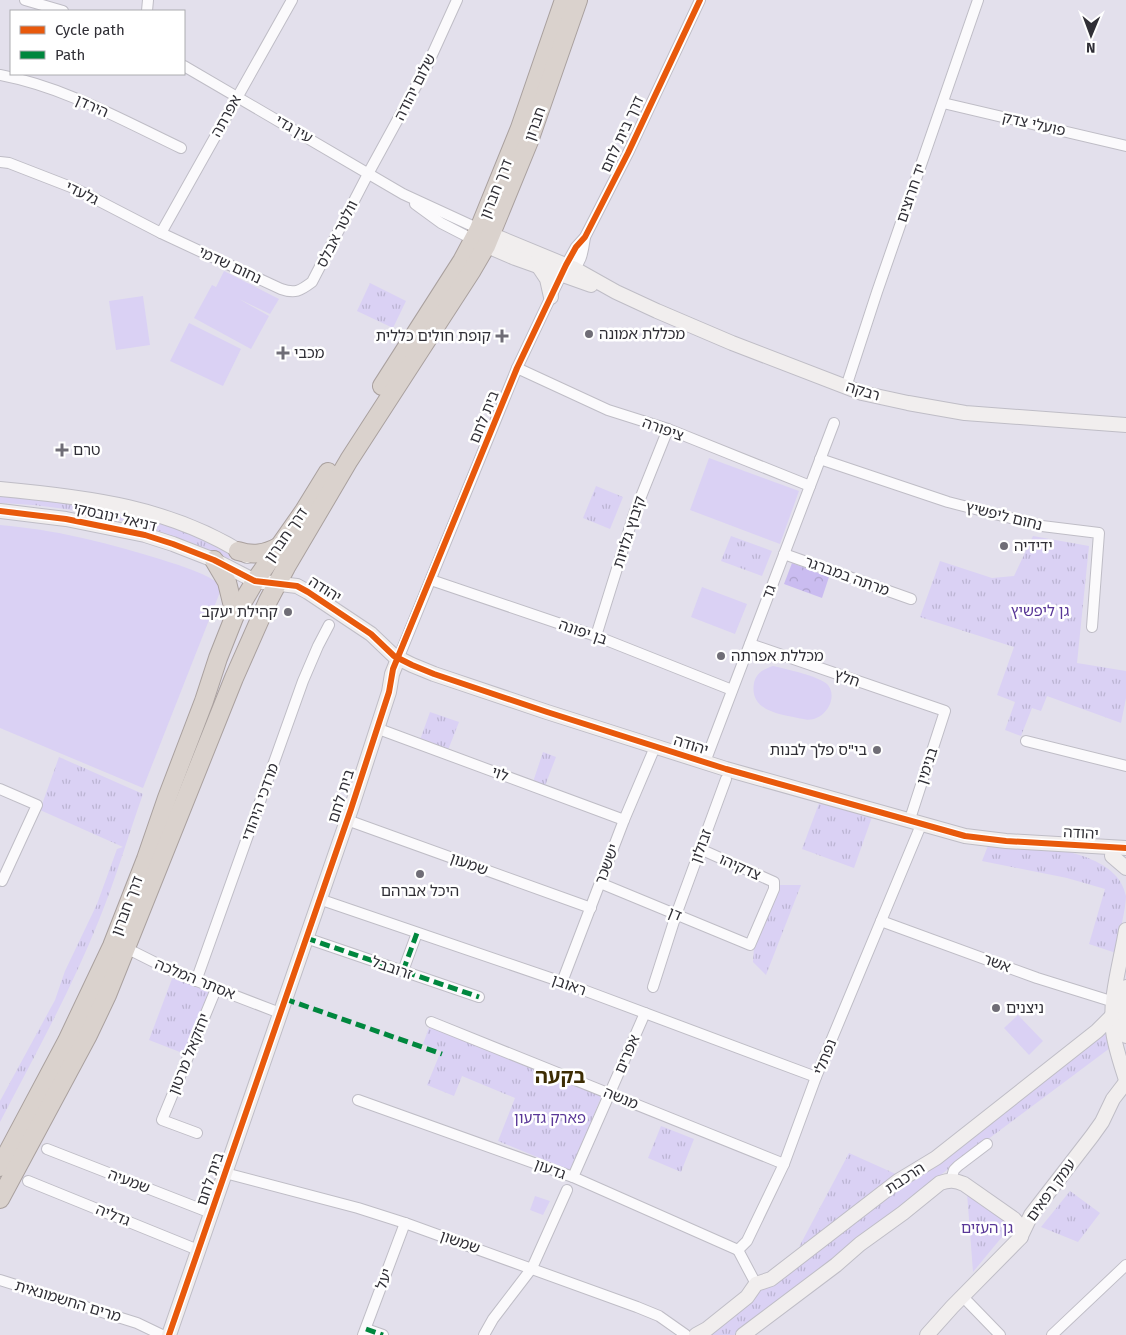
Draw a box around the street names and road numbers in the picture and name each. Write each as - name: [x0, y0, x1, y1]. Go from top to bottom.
- street label: שלום יהודה: [390, 51, 440, 123]
- street label: הירדן: [73, 91, 111, 121]
- street label: אפרתה: [207, 92, 245, 140]
- street label: דרך בית לחם: [596, 93, 648, 175]
- street label: חברון: [520, 104, 550, 144]
- street label: פועלי צדק: [1001, 108, 1067, 140]
- street label: עין גדי: [272, 111, 316, 147]
- street label: דרך חברון: [476, 157, 516, 221]
- street label: יד חרוצים: [893, 161, 929, 225]
- street label: גלעדי: [62, 177, 102, 209]
- street label: וולטר אבלס: [312, 197, 362, 271]
- street label: נחום שדמי: [196, 243, 264, 287]
- street label: רבקה: [844, 377, 882, 405]
- street label: בית לחם: [465, 388, 503, 446]
- street label: ציפורה: [640, 413, 686, 445]
- street label: קיבוץ גלויות: [609, 494, 649, 570]
- street label: נחום ליפשיץ: [964, 498, 1044, 534]
- street label: דניאל ינובסקי: [71, 499, 159, 535]
- street label: דרך חברון: [261, 504, 311, 566]
- street label: מרתה במברגר: [802, 552, 892, 600]
- street label: יהודה: [305, 572, 345, 606]
- street label: גד: [758, 582, 780, 602]
- street label: בן יפונה: [556, 615, 610, 649]
- street label: חלץ: [832, 665, 862, 691]
- street label: יהודה: [671, 731, 711, 759]
- street label: בנימין: [913, 745, 942, 787]
- street label: מרדכי היהודי: [238, 761, 282, 843]
- street label: לוי: [489, 763, 511, 785]
- street label: בית לחם: [324, 767, 358, 825]
- street label: יהודה: [1063, 823, 1099, 843]
- street label: זבולון: [687, 826, 715, 866]
- street label: יששכר: [591, 841, 623, 887]
- street label: שמעון: [448, 849, 490, 879]
- street label: צדקיהו: [716, 850, 764, 884]
- street label: דרך חברון: [107, 873, 147, 939]
- street label: דן: [666, 903, 684, 925]
- street label: אשר: [981, 950, 1013, 976]
- street label: זרובבל: [369, 953, 415, 983]
- street label: אסתר המלכה: [152, 955, 238, 1003]
- street label: ראובן: [549, 971, 589, 999]
- street label: יחזקאל מרטון: [165, 1011, 213, 1097]
- street label: אפרים: [611, 1032, 643, 1076]
- street label: נפתלי: [810, 1036, 840, 1078]
- street label: מנשה: [601, 1083, 641, 1113]
- street label: בית לחם: [193, 1150, 228, 1208]
- street label: גדעון: [532, 1155, 569, 1183]
- street label: עמק רפאים: [1022, 1155, 1080, 1225]
- street label: הרכבת: [882, 1159, 928, 1197]
- street label: שמעיה: [106, 1165, 152, 1197]
- street label: גדליה: [93, 1200, 133, 1230]
- street label: שמשון: [438, 1226, 482, 1258]
- street label: יעל: [372, 1266, 396, 1292]
- street label: מרים החשמונאית: [13, 1276, 123, 1326]

